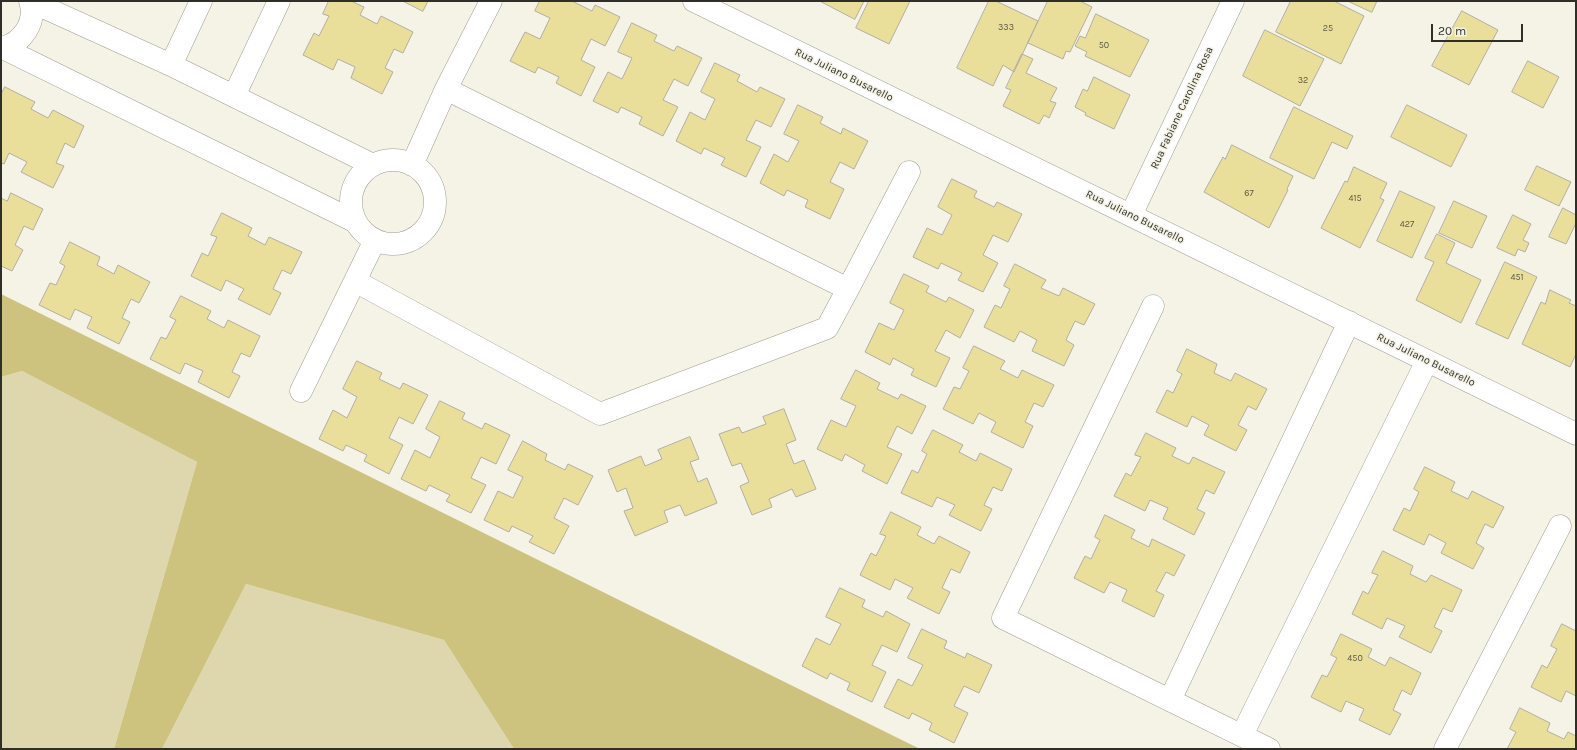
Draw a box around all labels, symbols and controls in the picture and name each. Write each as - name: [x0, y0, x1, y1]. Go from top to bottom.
- scale bar: [1433, 16, 1525, 42]
- house number: 333: [998, 22, 1014, 32]
- house number: 25: [1323, 23, 1333, 33]
- text: 20 m: [1438, 24, 1466, 38]
- house number: 50: [1099, 40, 1109, 50]
- street label: Rua Juliano Busarello: [793, 45, 895, 105]
- street label: Rua Fabiane Carolina Rosa: [1148, 45, 1216, 171]
- house number: 32: [1298, 75, 1308, 85]
- street label: Rua Juliano Busarello: [1084, 187, 1186, 247]
- house number: 67: [1244, 188, 1254, 198]
- house number: 415: [1348, 193, 1362, 203]
- house number: 427: [1400, 219, 1414, 229]
- house number: 451: [1510, 272, 1524, 282]
- street label: Rua Juliano Busarello: [1375, 330, 1477, 390]
- house number: 450: [1347, 653, 1363, 663]

